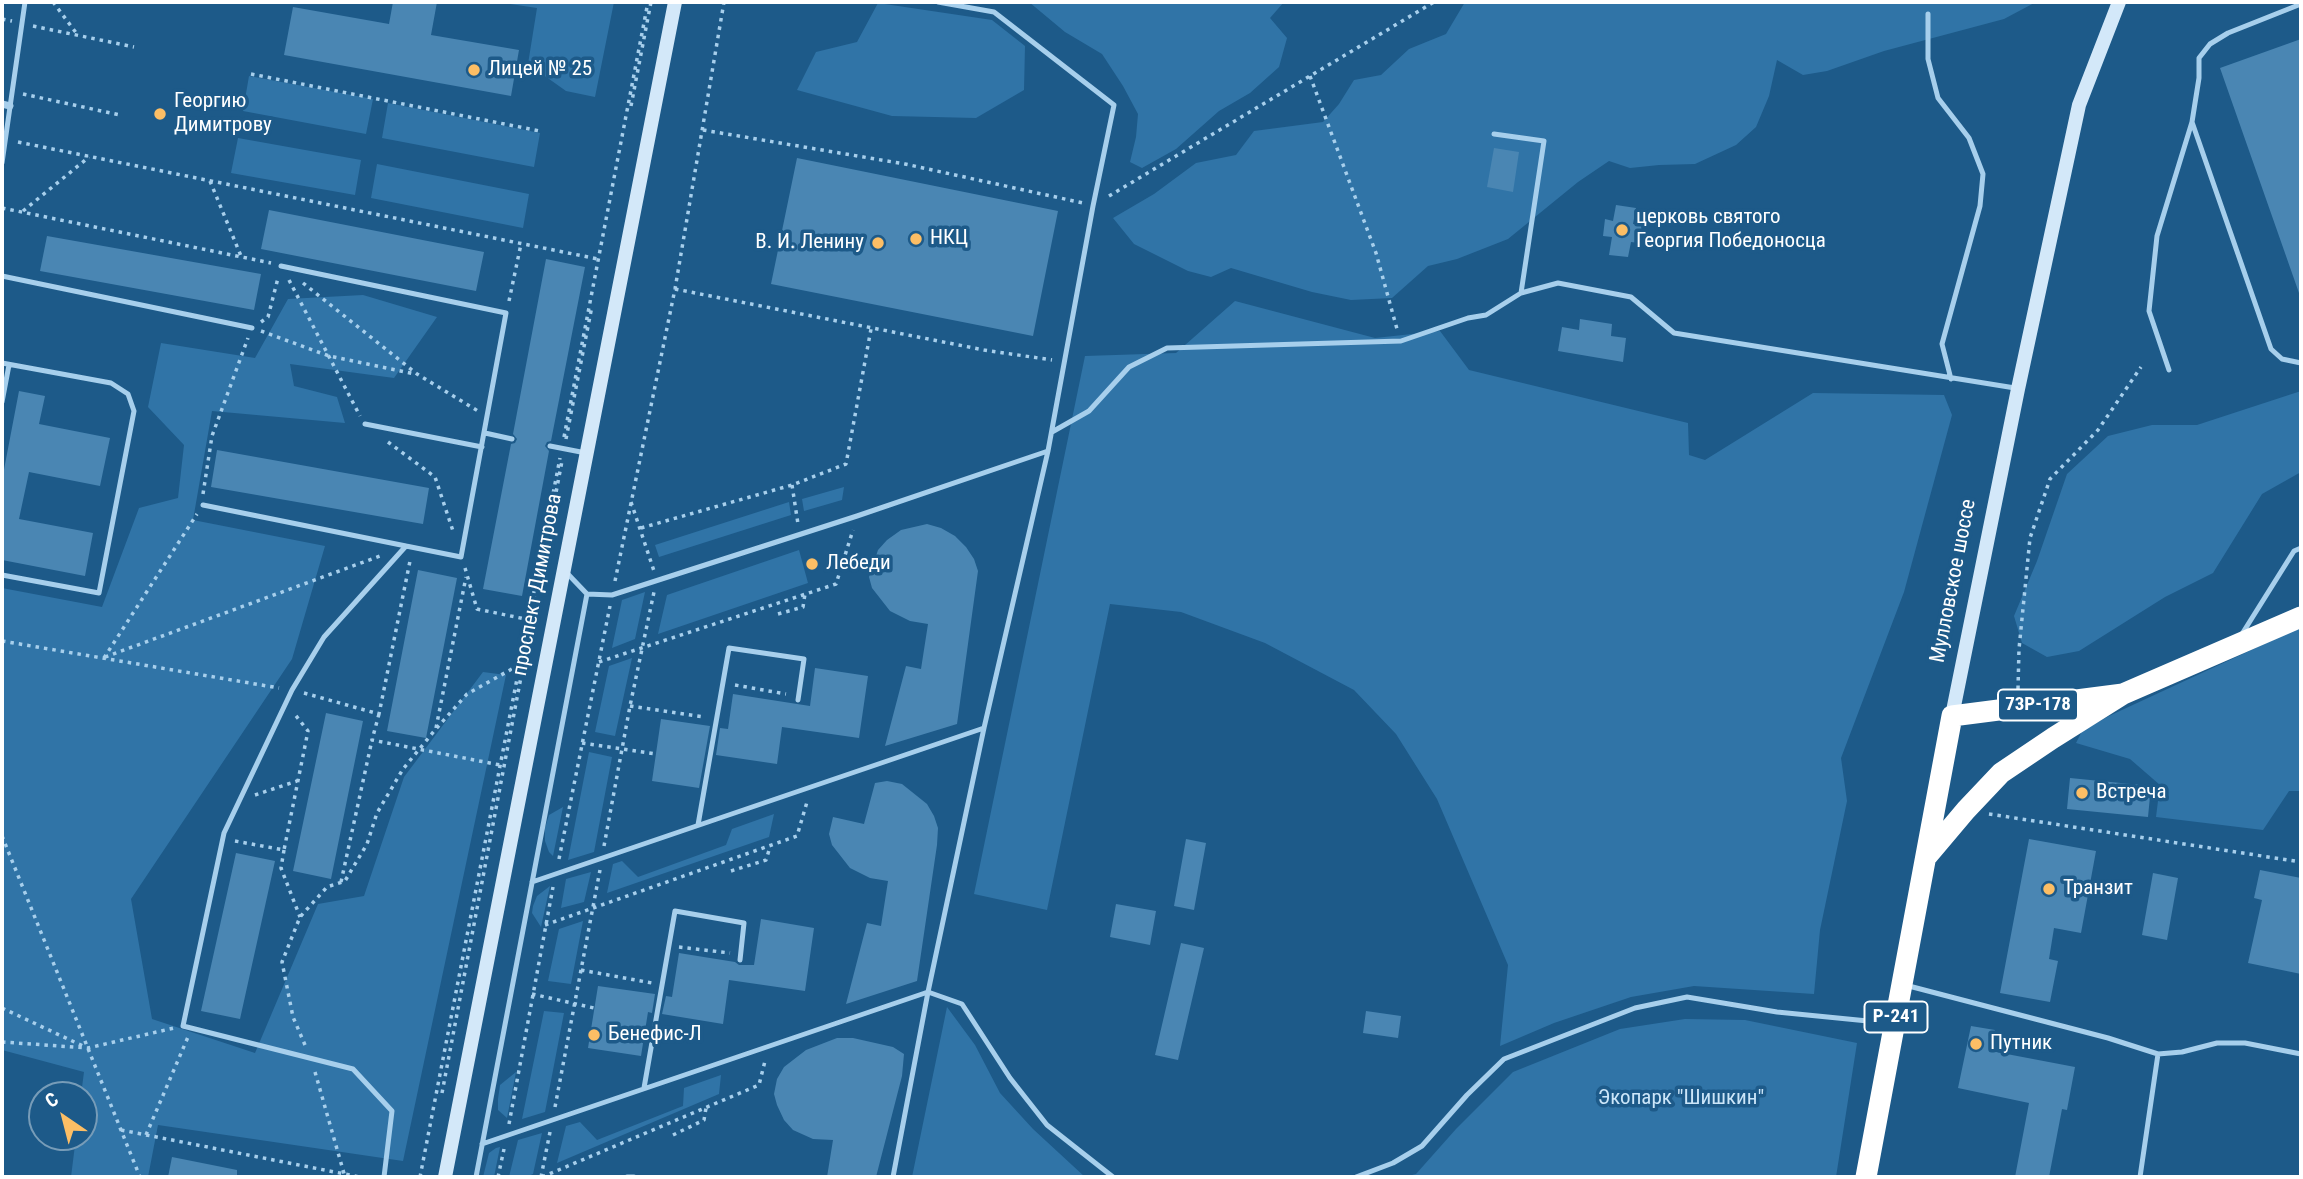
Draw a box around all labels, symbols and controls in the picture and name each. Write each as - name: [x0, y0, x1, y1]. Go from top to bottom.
- place label: Лицей № 25: [488, 57, 592, 83]
- marker: Лицей № 25: [466, 62, 482, 78]
- place label: Георгию Димитрову: [174, 89, 272, 139]
- marker: Георгию Димитрову: [152, 106, 168, 122]
- place label: церковь святого Георгия Победоносца: [1636, 205, 1826, 255]
- marker: церковь святого Георгия Победоносца: [1614, 222, 1630, 238]
- place label: НКЦ: [930, 226, 968, 252]
- place label: В. И. Ленину: [755, 230, 864, 256]
- marker: НКЦ: [908, 231, 924, 247]
- marker: В. И. Ленину: [870, 235, 886, 251]
- street label: проспект Димитрова: [508, 492, 568, 678]
- street label: Мулловское шоссе: [1926, 497, 1982, 665]
- place label: Лебеди: [826, 551, 891, 577]
- marker: Лебеди: [804, 556, 820, 572]
- road number: 73Р-178: [1998, 690, 2078, 720]
- place label: Встреча: [2096, 780, 2166, 806]
- marker: Встреча: [2074, 785, 2090, 801]
- place label: Транзит: [2063, 876, 2133, 902]
- marker: Транзит: [2041, 881, 2057, 897]
- road number: Р-241: [1864, 1001, 1927, 1032]
- place label: Бенефис-Л: [608, 1022, 702, 1048]
- marker: Бенефис-Л: [586, 1027, 602, 1043]
- place label: Путник: [1990, 1031, 2052, 1057]
- marker: Путник: [1968, 1036, 1984, 1052]
- north arrow: [28, 1081, 98, 1151]
- park label: Экопарк "Шишкин": [1598, 1086, 1764, 1112]
- text: С: [41, 1088, 63, 1113]

